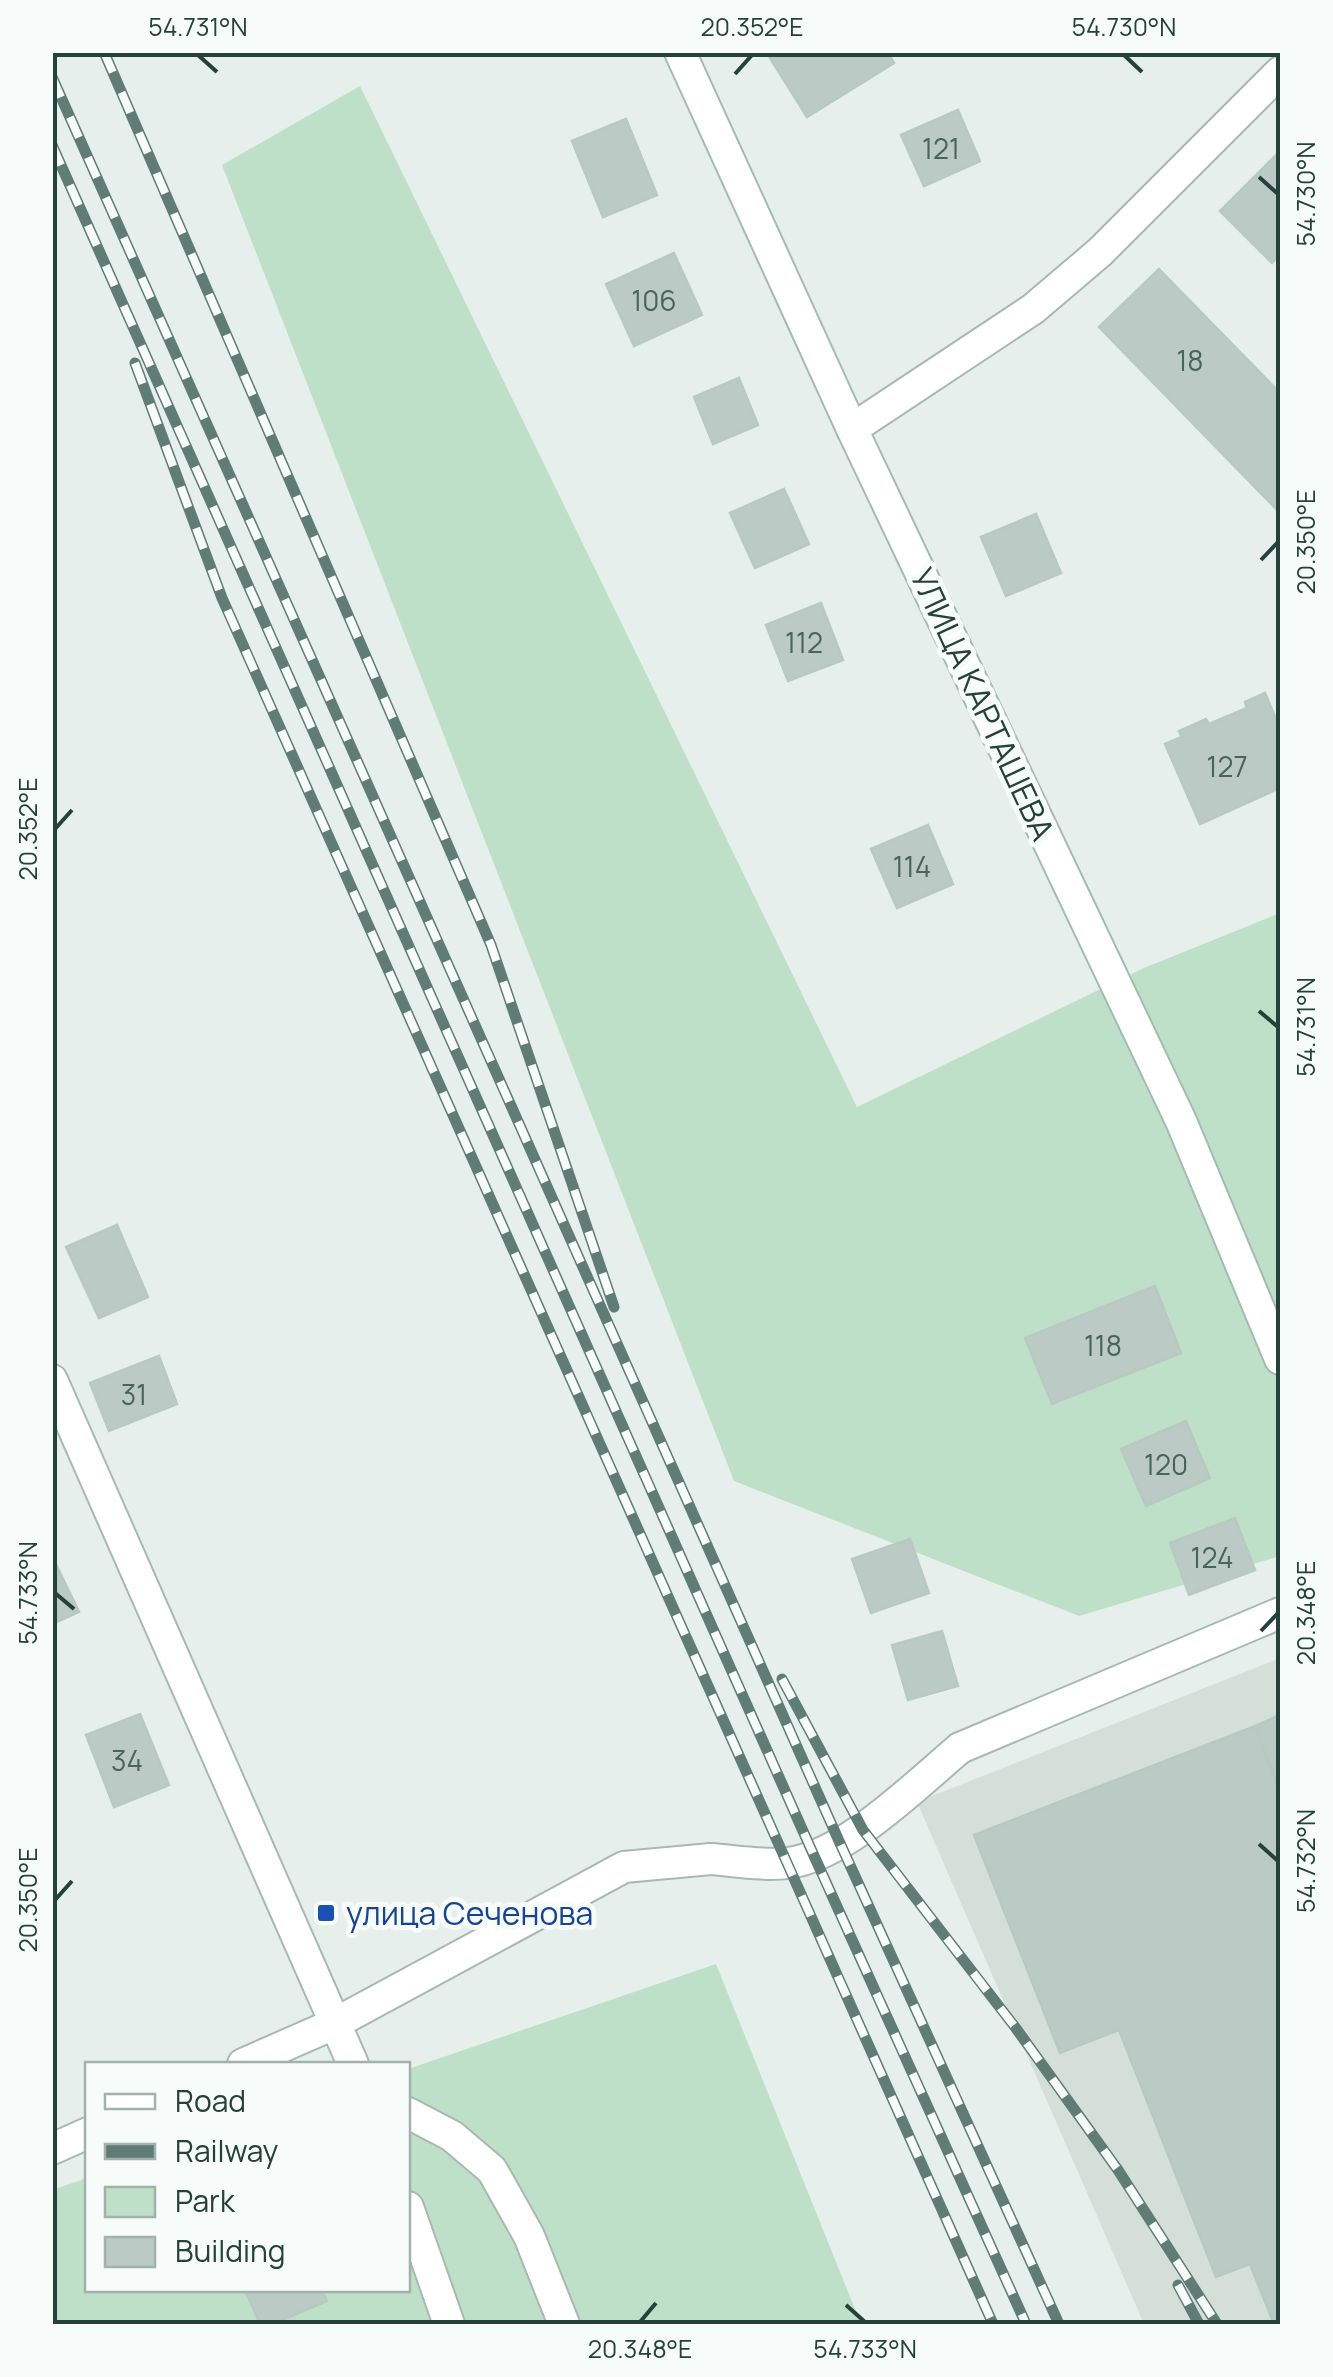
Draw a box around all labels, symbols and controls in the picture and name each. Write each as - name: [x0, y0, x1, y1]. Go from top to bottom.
- text: 54.731°N: [148, 9, 248, 44]
- text: 20.352°E: [700, 9, 804, 44]
- text: 54.730°N: [1071, 9, 1177, 44]
- house number: 121: [922, 129, 960, 167]
- text: 54.730°N: [1288, 141, 1323, 247]
- house number: 106: [631, 281, 677, 319]
- house number: 18: [1176, 341, 1204, 379]
- text: 20.350°E: [1288, 490, 1323, 594]
- street label: УЛИЦА КАРТАШЕВА: [901, 561, 1065, 847]
- house number: 112: [785, 623, 823, 661]
- house number: 127: [1207, 747, 1247, 785]
- text: 20.352°E: [10, 777, 45, 881]
- house number: 114: [893, 847, 931, 885]
- text: 54.731°N: [1288, 977, 1323, 1077]
- house number: 118: [1084, 1326, 1122, 1364]
- house number: 31: [121, 1375, 147, 1413]
- house number: 120: [1144, 1445, 1188, 1483]
- house number: 124: [1191, 1538, 1233, 1576]
- text: 54.733°N: [10, 1541, 45, 1645]
- text: 20.348°E: [1288, 1561, 1323, 1665]
- house number: 34: [111, 1741, 143, 1779]
- text: 54.732°N: [1288, 1809, 1323, 1913]
- text: 20.350°E: [10, 1848, 45, 1952]
- place label: улица Сеченова: [346, 1891, 593, 1935]
- marker: улица Сеченова: [315, 1902, 337, 1924]
- legend: [85, 2062, 410, 2292]
- text: Road: [175, 2080, 246, 2121]
- text: Railway: [175, 2130, 278, 2171]
- text: Park: [175, 2180, 236, 2221]
- text: Building: [175, 2230, 286, 2271]
- text: 20.348°E: [588, 2331, 692, 2366]
- text: 54.733°N: [813, 2331, 917, 2366]

